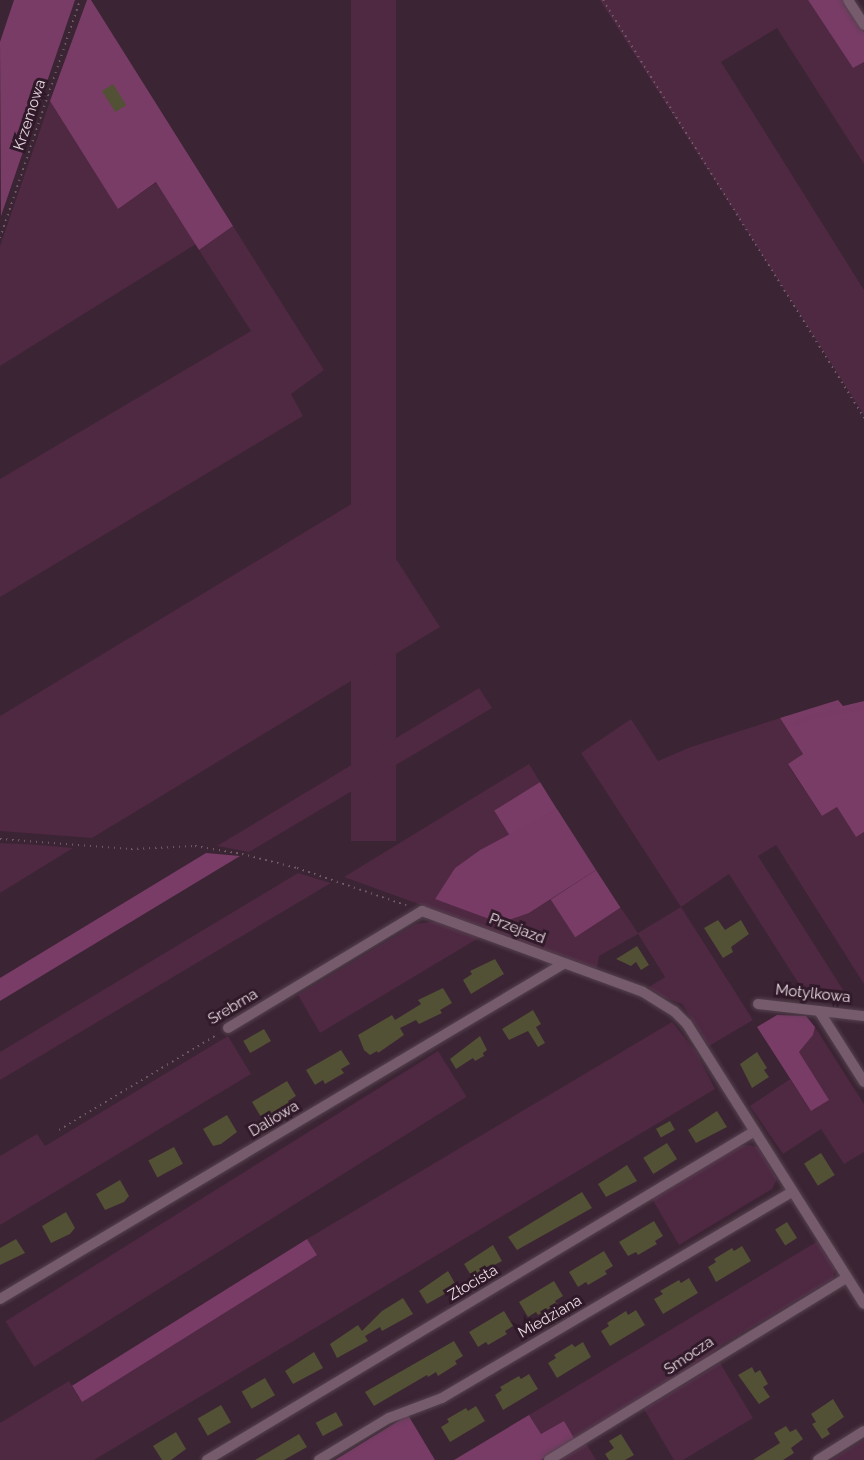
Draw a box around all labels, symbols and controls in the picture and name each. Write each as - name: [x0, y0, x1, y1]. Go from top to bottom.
- street label: Krzemowa: [10, 77, 50, 153]
- street label: Przejazd: [486, 910, 548, 948]
- street label: Motylkowa: [775, 981, 851, 1007]
- street label: Srebrna: [205, 985, 261, 1029]
- street label: Daliowa: [246, 1097, 302, 1141]
- street label: Złocista: [445, 1261, 501, 1305]
- street label: Miedziana: [515, 1292, 585, 1342]
- street label: Smocza: [661, 1333, 717, 1379]

